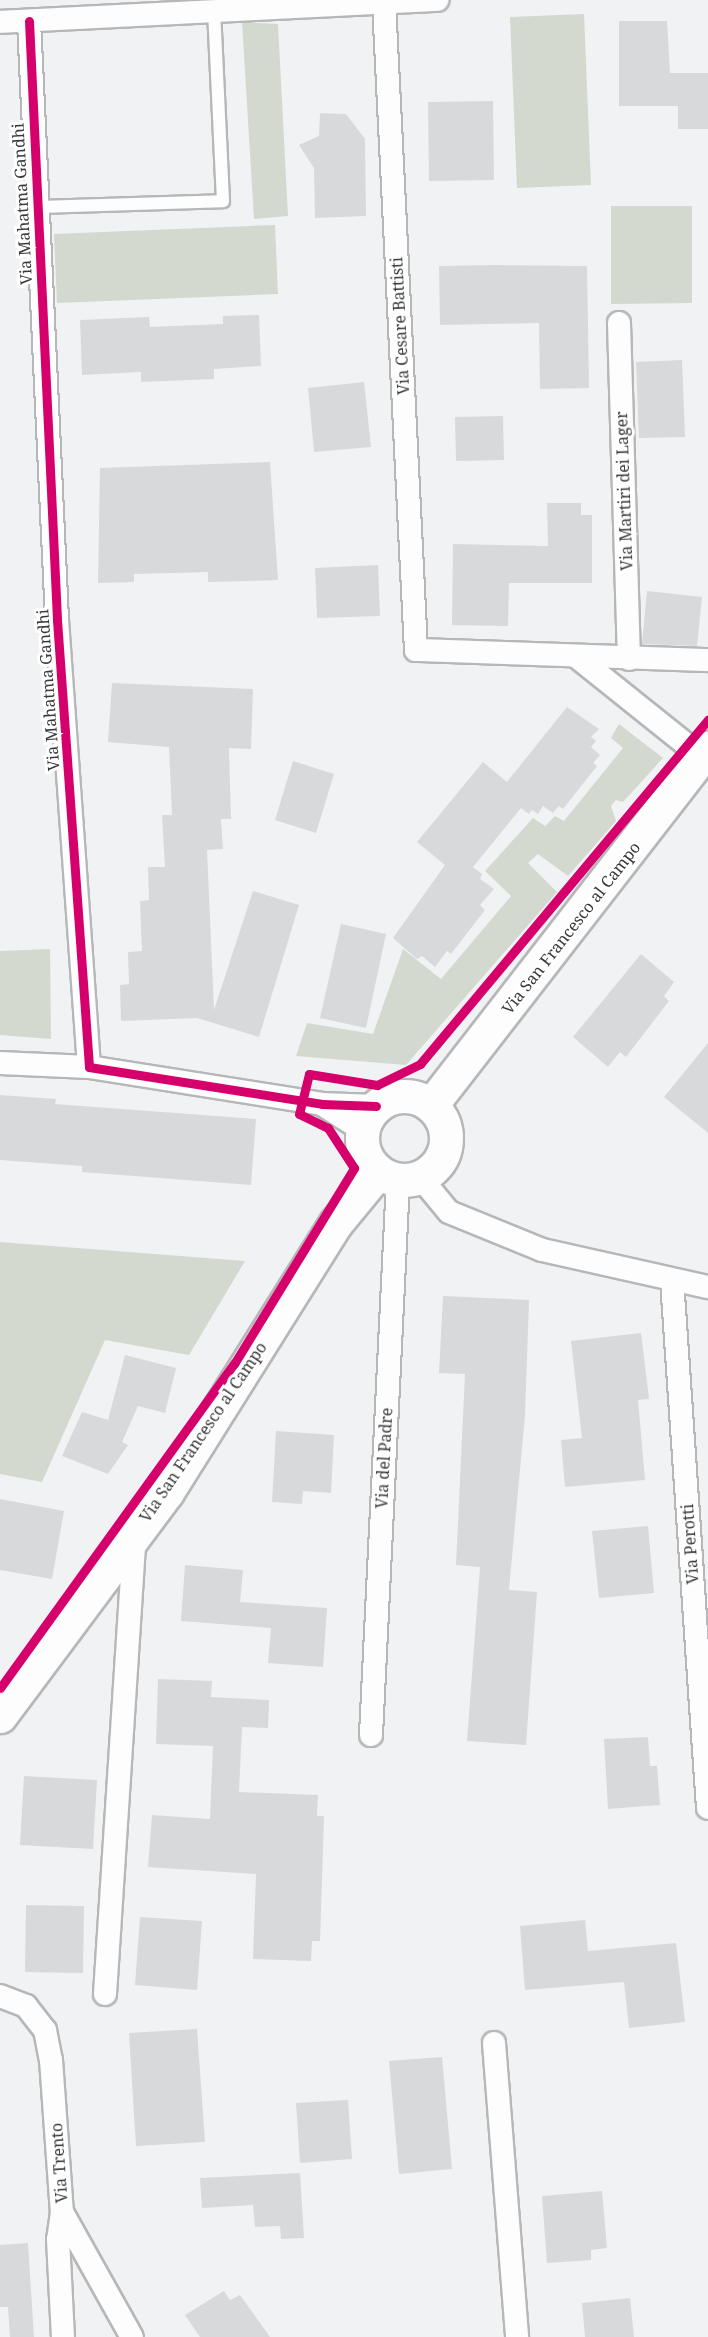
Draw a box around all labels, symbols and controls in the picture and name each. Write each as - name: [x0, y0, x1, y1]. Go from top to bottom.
- street label: Via Mahatma Gandhi: [8, 123, 36, 285]
- street label: Via Cesare Battisti: [387, 257, 413, 395]
- street label: Via Martiri dei Lager: [612, 411, 636, 571]
- street label: Via Mahatma Gandhi: [33, 609, 63, 771]
- street label: Via San Francesco al Campo: [498, 838, 644, 1018]
- street label: Via San Francesco al Campo: [135, 1338, 271, 1526]
- street label: Via del Padre: [372, 1407, 396, 1509]
- street label: Via Perotti: [678, 1503, 702, 1585]
- street label: Via Trento: [47, 2122, 71, 2204]

